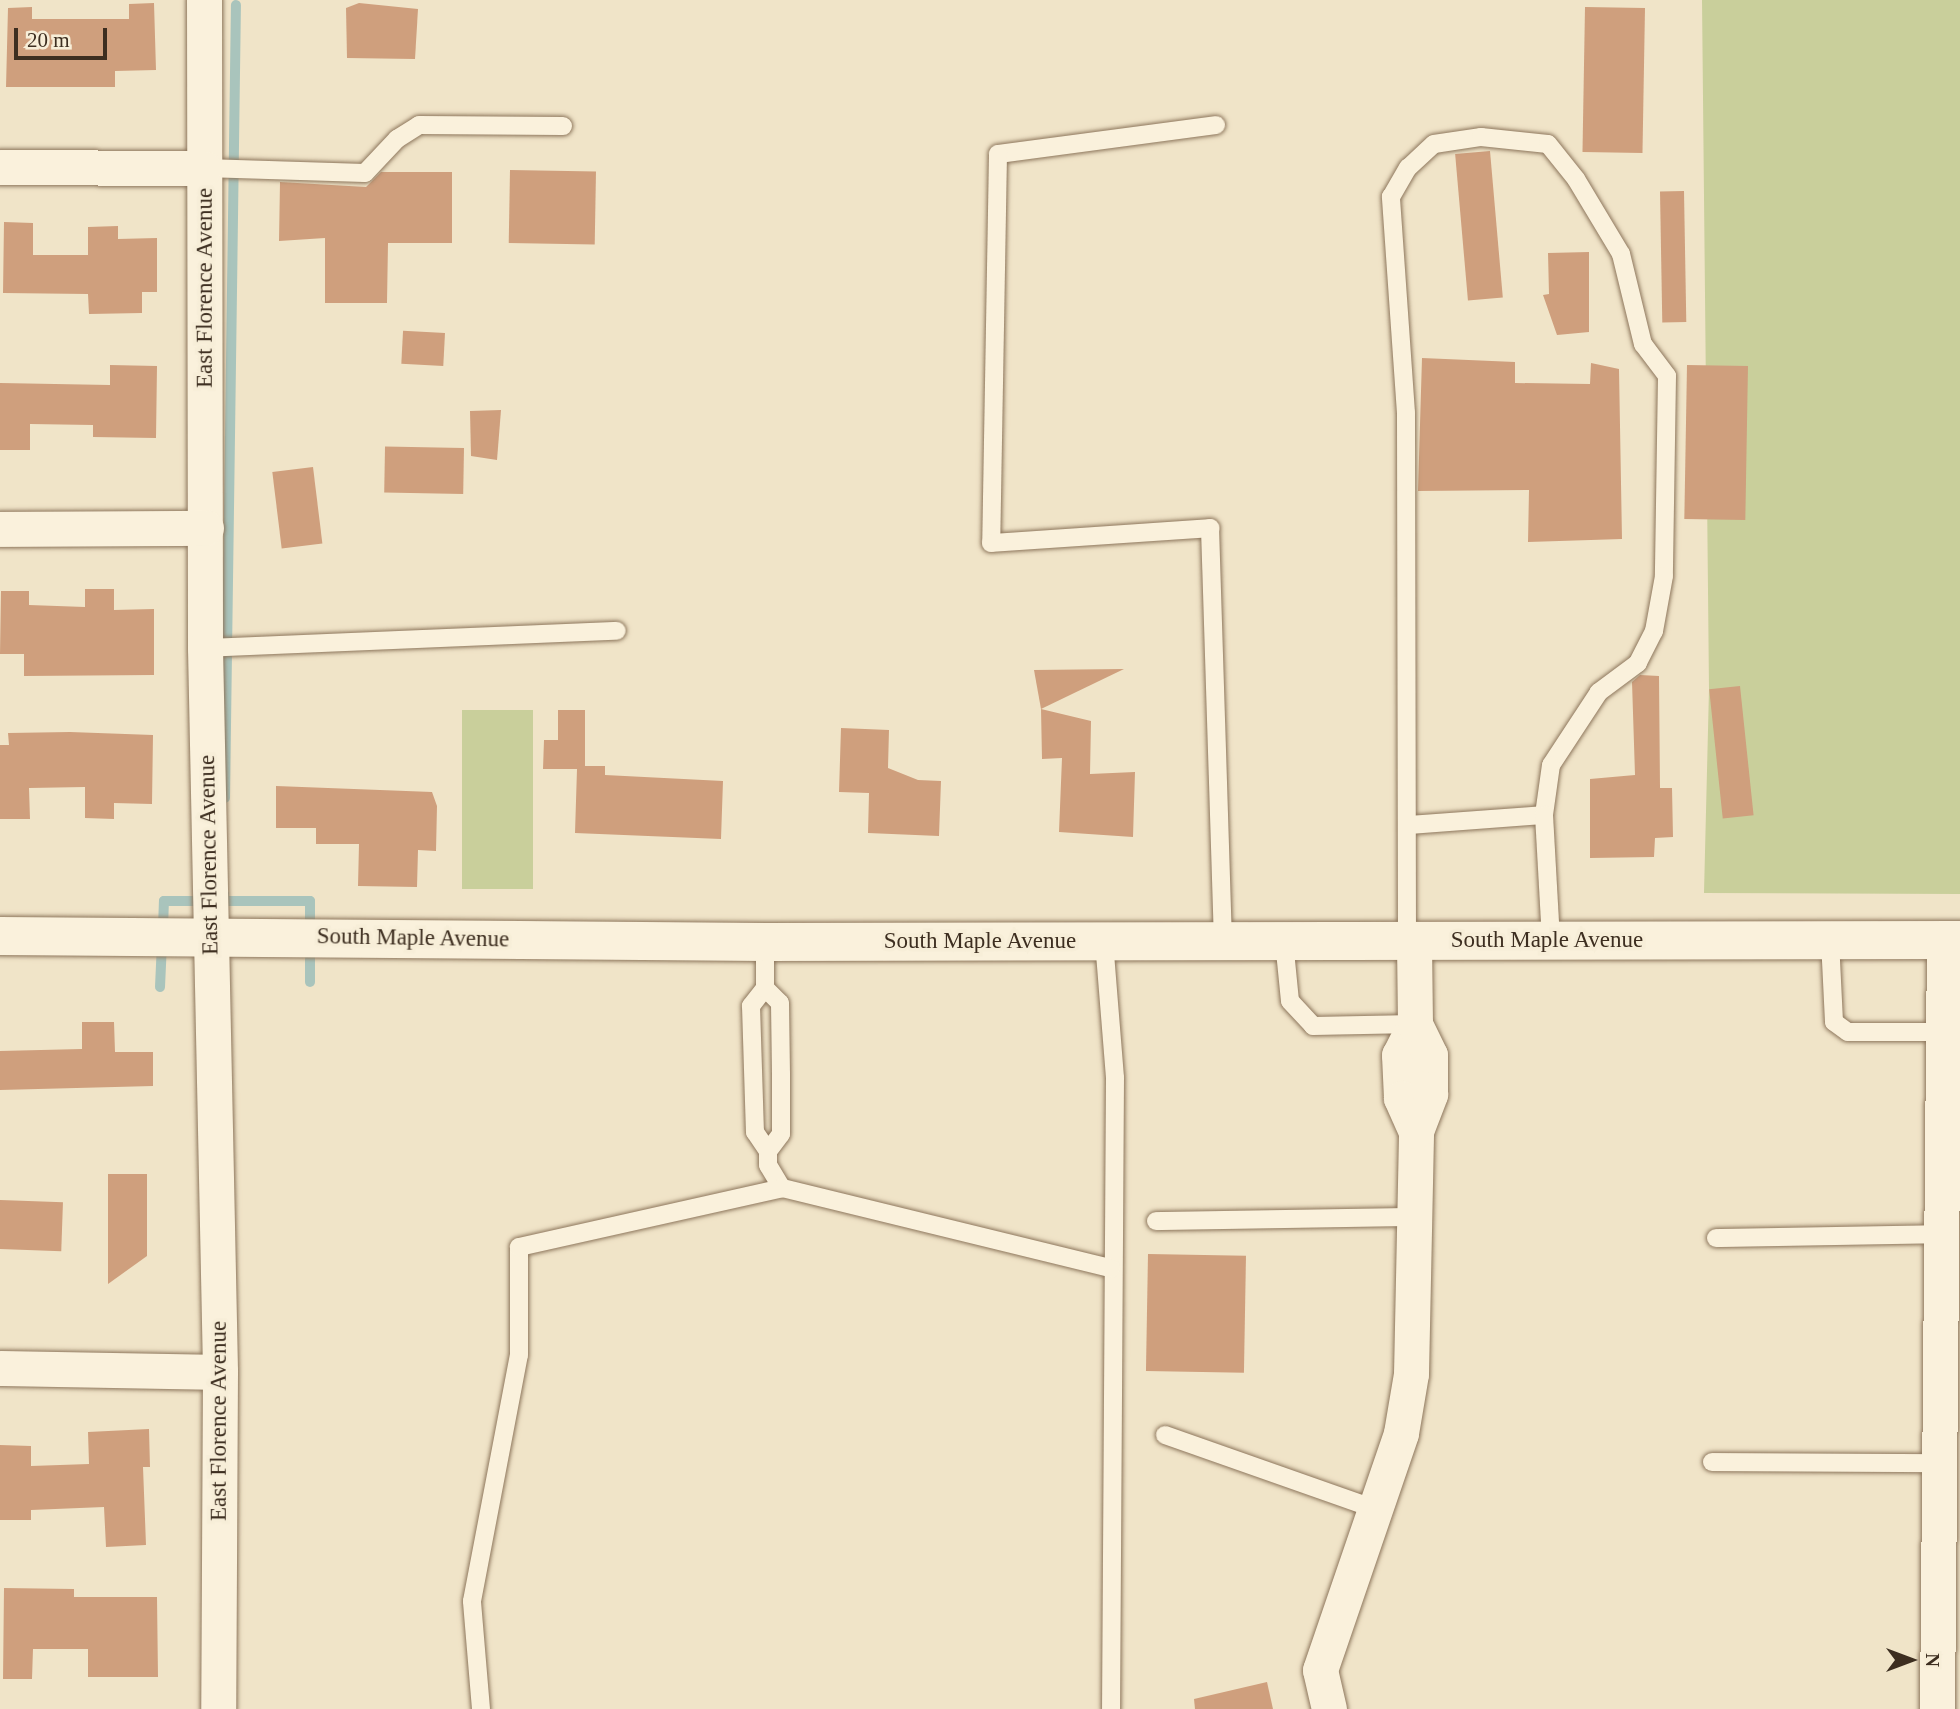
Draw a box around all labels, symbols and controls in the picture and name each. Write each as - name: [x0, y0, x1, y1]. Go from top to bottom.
- scale bar: [18, 14, 110, 58]
- text: 20 m: [27, 28, 70, 52]
- street label: East Florence Avenue: [191, 187, 219, 389]
- street label: East Florence Avenue: [193, 754, 225, 956]
- street label: South Maple Avenue: [316, 923, 510, 953]
- street label: South Maple Avenue: [1450, 926, 1644, 954]
- street label: South Maple Avenue: [883, 927, 1077, 955]
- street label: East Florence Avenue: [205, 1320, 233, 1522]
- north arrow: [1876, 1625, 1946, 1695]
- text: N: [1922, 1653, 1943, 1667]

